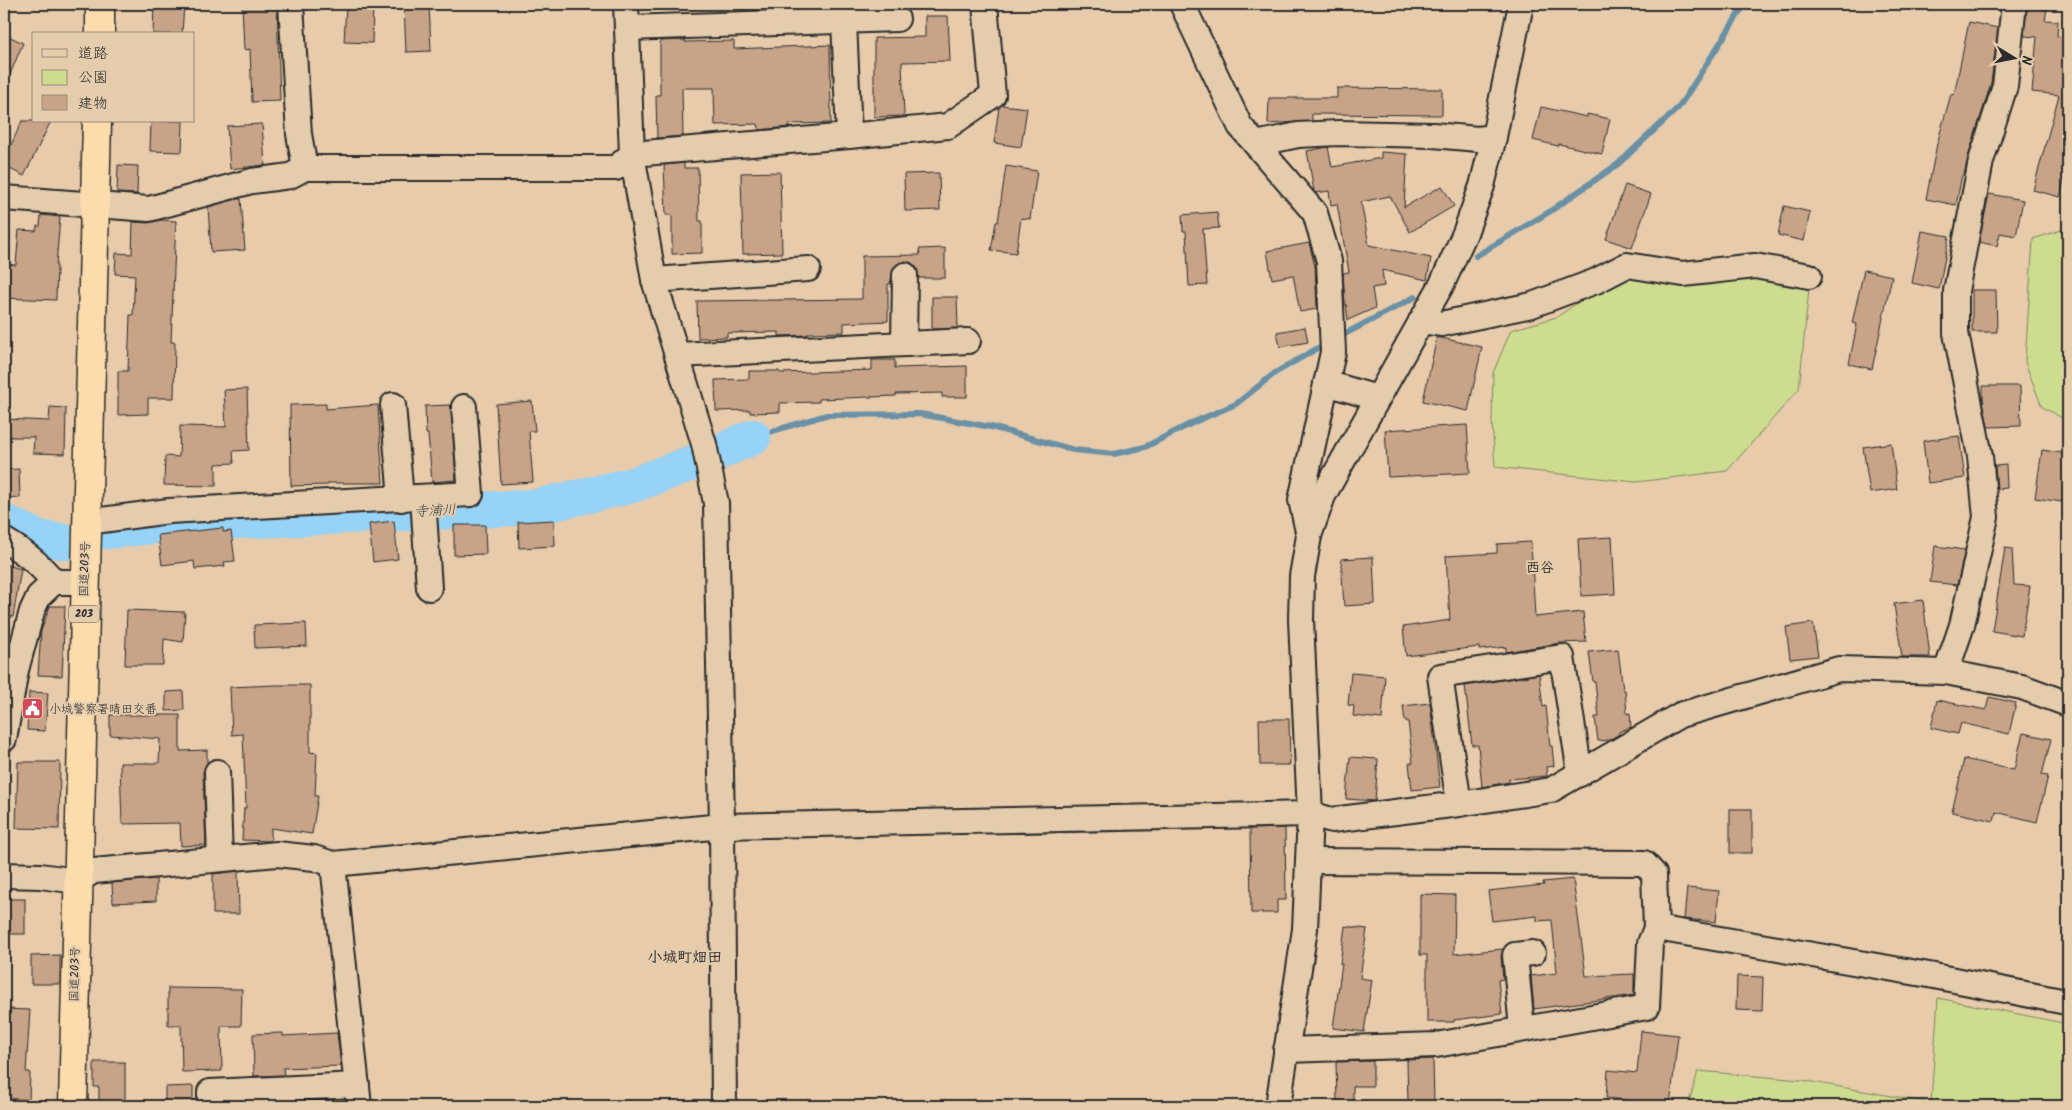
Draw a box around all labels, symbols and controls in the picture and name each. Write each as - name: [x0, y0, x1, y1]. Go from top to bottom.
- legend: [32, 32, 195, 122]
- north arrow: [1990, 32, 2040, 82]
- text: 道路: [78, 42, 108, 66]
- text: N: [2014, 54, 2037, 67]
- text: 公園: [78, 66, 108, 90]
- text: 建物: [78, 92, 108, 116]
- water label: 寺浦川: [413, 499, 457, 523]
- street label: 国道203号: [75, 541, 95, 597]
- district label: 西谷: [1526, 557, 1554, 579]
- road number: 203: [69, 606, 99, 622]
- public building icon: 小城警察署晴田交番: [21, 697, 45, 721]
- place label: 小城警察署晴田交番: [49, 700, 157, 719]
- street label: 国道203号: [65, 946, 85, 1002]
- district label: 小城町畑田: [647, 946, 723, 970]

